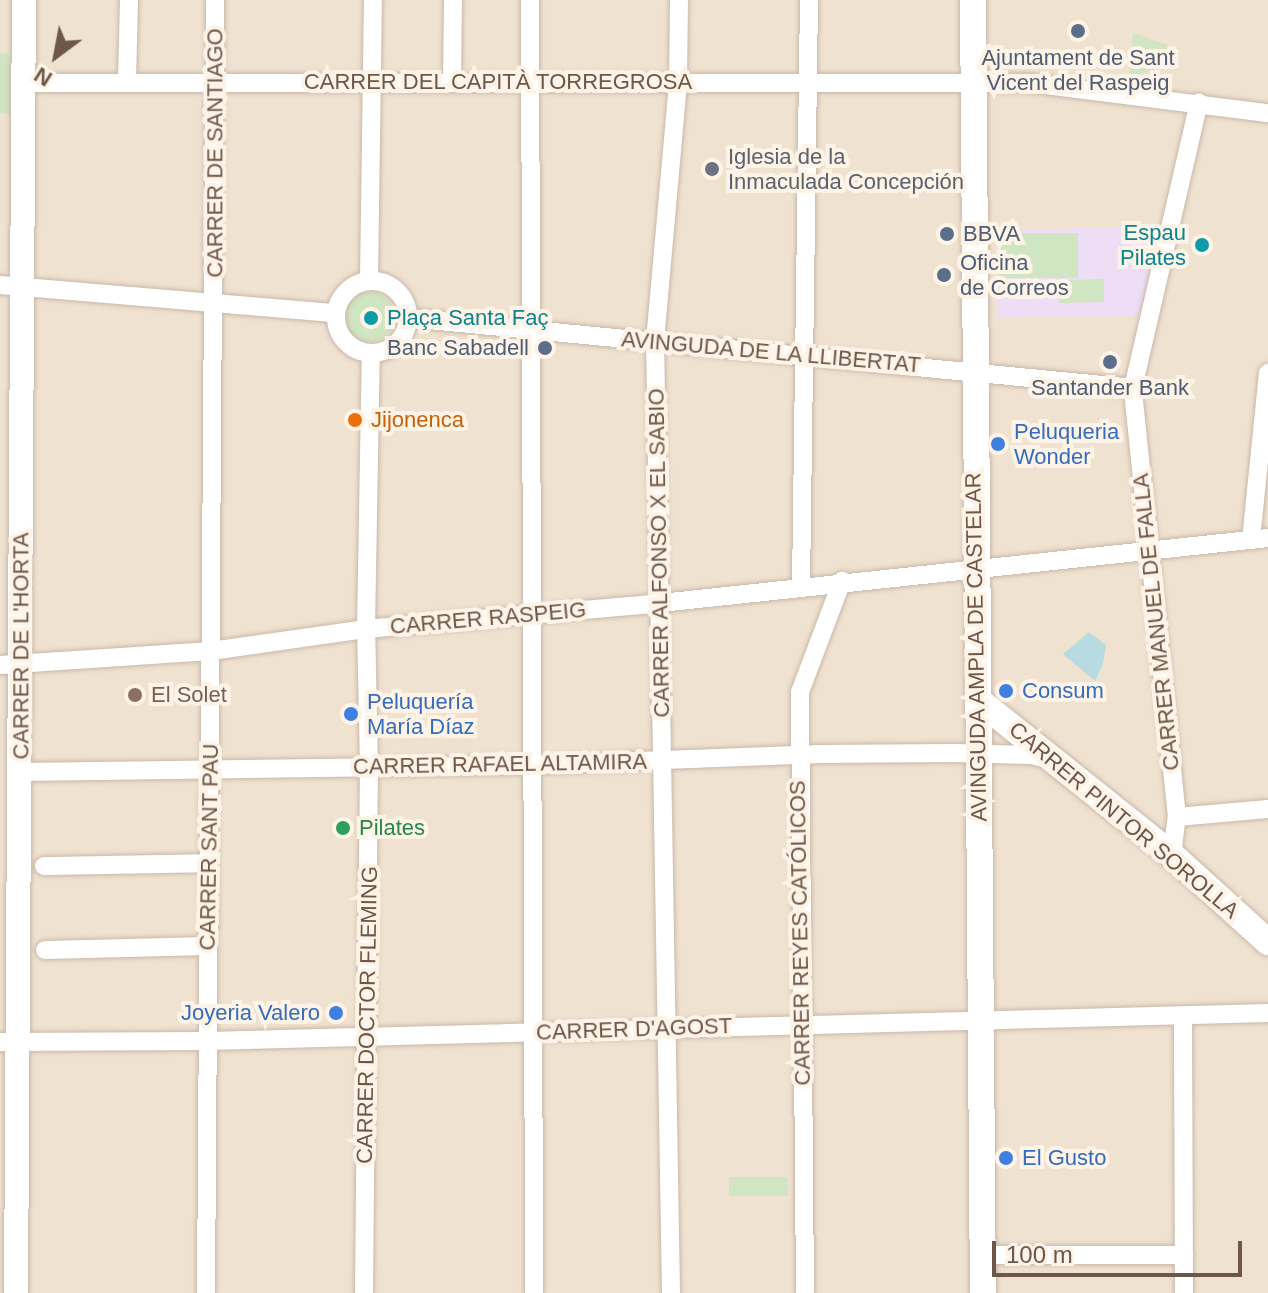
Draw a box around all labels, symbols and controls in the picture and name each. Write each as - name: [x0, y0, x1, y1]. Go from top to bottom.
- north arrow: [16, 16, 96, 96]
- marker: Ajuntament de Sant Vicent del Raspeig: [1069, 22, 1087, 40]
- street label: CARRER DE SANTIAGO: [202, 28, 228, 278]
- place label: Ajuntament de Sant Vicent del Raspeig: [981, 44, 1175, 96]
- text: N: [30, 62, 56, 92]
- street label: CARRER DEL CAPITÀ TORREGROSA: [303, 69, 693, 95]
- place label: Iglesia de la Inmaculada Concepción: [728, 143, 964, 194]
- marker: Iglesia de la Inmaculada Concepción: [703, 160, 721, 178]
- place label: Espau Pilates: [1120, 219, 1186, 270]
- place label: BBVA: [963, 221, 1020, 247]
- marker: BBVA: [938, 225, 956, 243]
- marker: Espau Pilates: [1193, 236, 1211, 254]
- place label: Oficina de Correos: [960, 249, 1069, 300]
- marker: Oficina de Correos: [935, 266, 953, 284]
- place label: Plaça Santa Faç: [387, 305, 548, 331]
- marker: Plaça Santa Faç: [362, 309, 380, 327]
- street label: AVINGUDA DE LA LLIBERTAT: [619, 326, 923, 378]
- place label: Banc Sabadell: [387, 335, 529, 361]
- marker: Banc Sabadell: [536, 339, 554, 357]
- marker: Santander Bank: [1101, 353, 1119, 371]
- place label: Santander Bank: [1031, 375, 1189, 401]
- street label: CARRER ALFONSO X EL SABIO: [643, 387, 675, 719]
- place label: Jijonenca: [371, 407, 464, 433]
- marker: Jijonenca: [346, 411, 364, 429]
- place label: Peluqueria Wonder: [1014, 418, 1119, 470]
- marker: Peluqueria Wonder: [989, 435, 1007, 453]
- street label: AVINGUDA AMPLA DE CASTELAR: [960, 470, 992, 824]
- street label: CARRER MANUEL DE FALLA: [1127, 472, 1185, 772]
- street label: CARRER DE L'HORTA: [8, 532, 34, 760]
- street label: CARRER RASPEIG: [389, 596, 587, 640]
- place label: Consum: [1022, 678, 1104, 704]
- place label: El Solet: [151, 682, 227, 708]
- marker: Consum: [997, 682, 1015, 700]
- marker: El Solet: [126, 686, 144, 704]
- place label: Peluquería María Díaz: [367, 688, 475, 740]
- marker: Peluquería María Díaz: [342, 705, 360, 723]
- street label: CARRER PINTOR SOROLLA: [1004, 716, 1244, 924]
- street label: CARRER SANT PAU: [194, 743, 224, 951]
- street label: CARRER RAFAEL ALTAMIRA: [352, 748, 648, 780]
- street label: CARRER REYES CATÓLICOS: [784, 780, 816, 1086]
- place label: Pilates: [359, 815, 425, 841]
- marker: Pilates: [334, 819, 352, 837]
- street label: CARRER DOCTOR FLEMING: [351, 866, 383, 1164]
- place label: Joyeria Valero: [181, 1000, 320, 1026]
- marker: Joyeria Valero: [327, 1004, 345, 1022]
- street label: CARRER D'AGOST: [536, 1012, 732, 1046]
- place label: El Gusto: [1022, 1145, 1106, 1171]
- marker: El Gusto: [997, 1149, 1015, 1167]
- scale bar: [996, 1225, 1246, 1275]
- text: 100 m: [1006, 1241, 1073, 1268]

